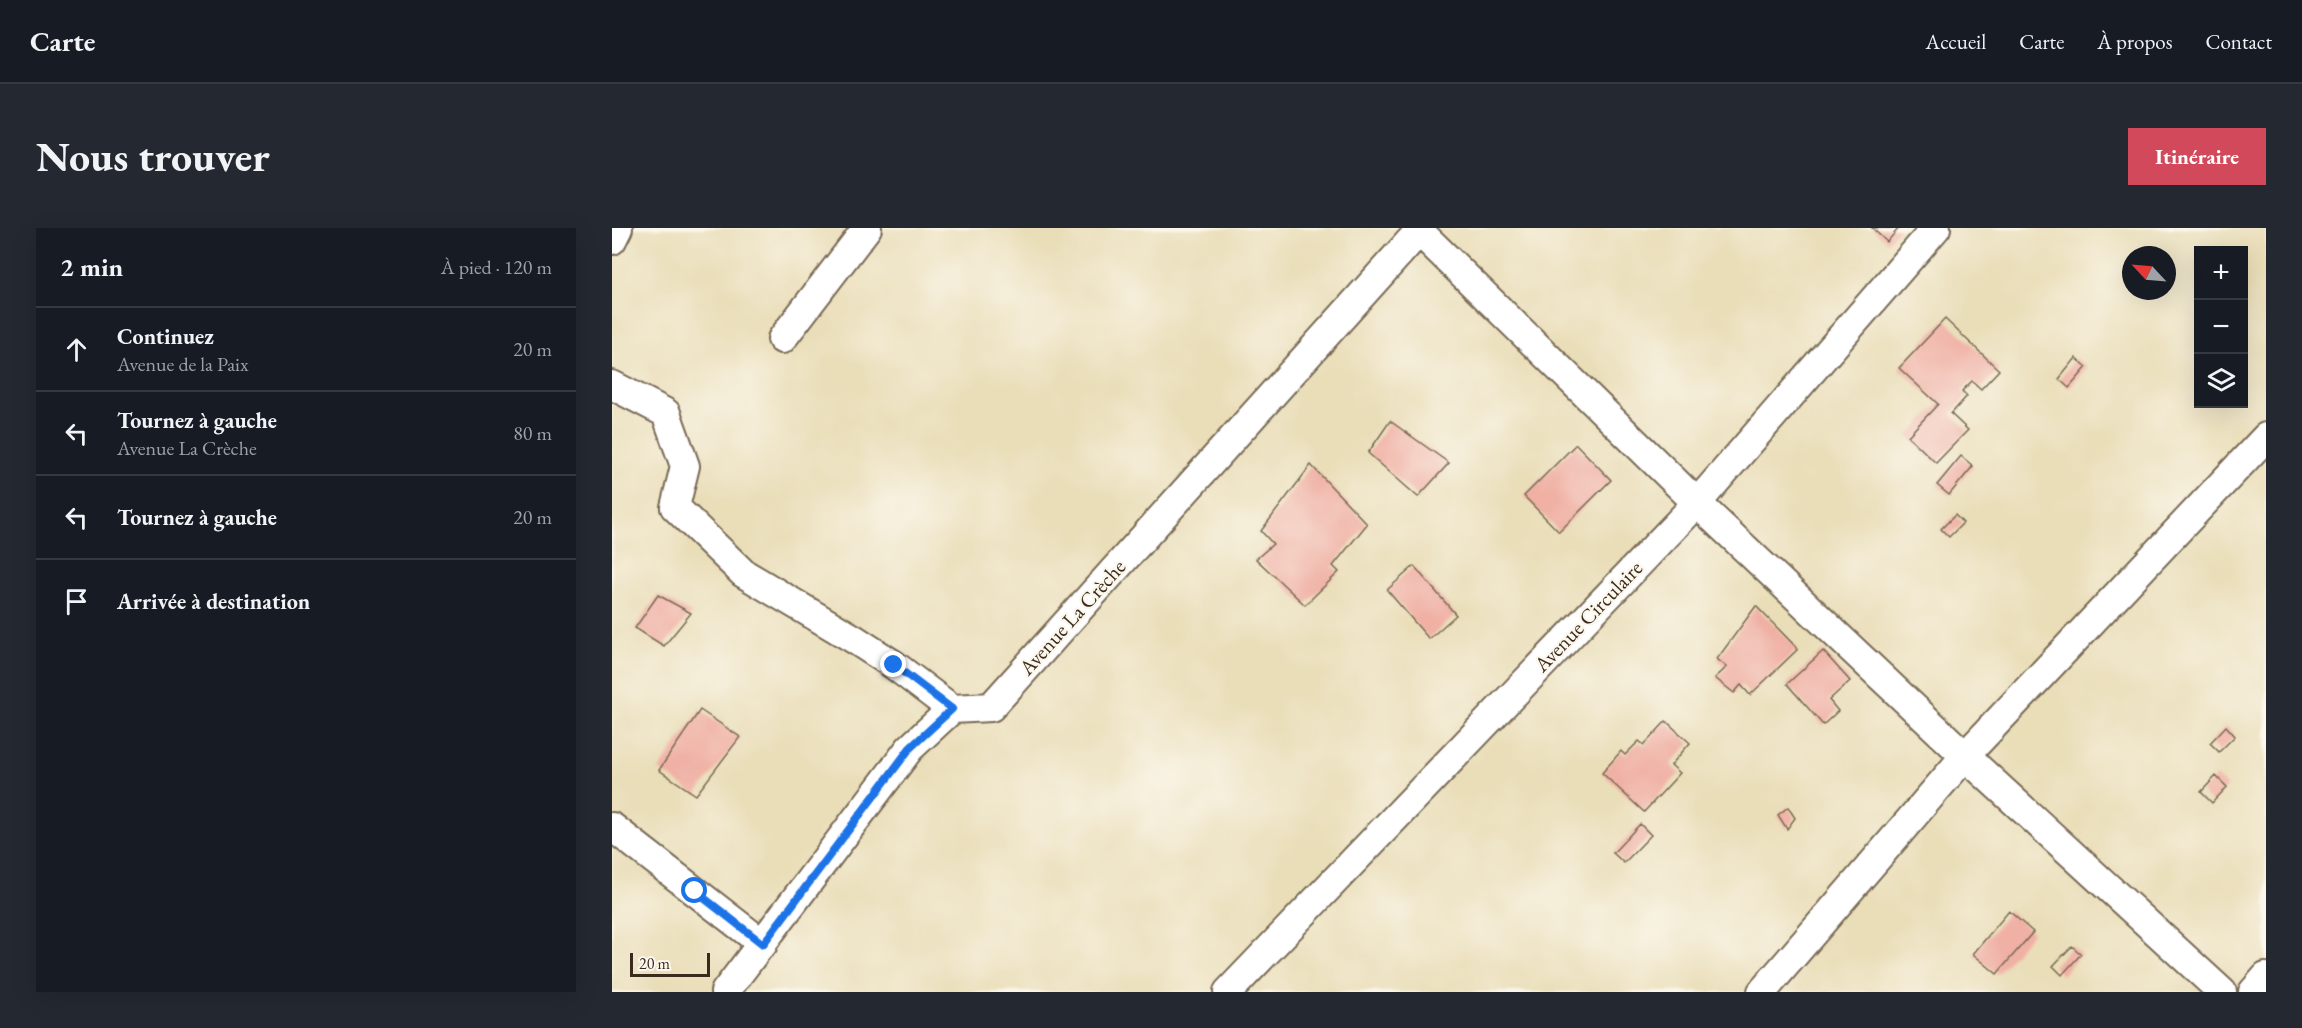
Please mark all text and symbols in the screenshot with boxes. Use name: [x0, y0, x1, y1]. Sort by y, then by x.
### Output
text: Carte: [30, 23, 96, 59]
text: Accueil: [1926, 28, 1986, 55]
text: Carte: [2019, 28, 2064, 55]
text: À propos: [2097, 28, 2172, 55]
text: Contact: [2205, 28, 2272, 55]
button: Itinéraire: [2128, 128, 2266, 185]
text: Nous trouver: [36, 129, 270, 184]
north arrow: [2122, 246, 2176, 300]
map controls: [2194, 246, 2248, 408]
button: +: [2194, 246, 2248, 300]
text: 2 min: [60, 250, 123, 284]
text: À pied · 120 m: [441, 254, 552, 280]
button: −: [2194, 300, 2248, 354]
text: Continuez: [117, 322, 214, 351]
icon: ahead: [60, 333, 93, 366]
text: 20 m: [513, 336, 552, 362]
text: Avenue de la Paix: [117, 351, 249, 377]
button: layers: [2194, 354, 2248, 408]
text: Tournez à gauche: [117, 406, 277, 435]
icon: left: [60, 417, 93, 450]
text: 80 m: [513, 420, 552, 446]
text: Avenue La Crèche: [117, 435, 257, 461]
icon: left: [60, 501, 93, 534]
text: Tournez à gauche: [117, 503, 277, 532]
text: 20 m: [513, 504, 552, 530]
street label: Avenue La Crèche: [1012, 553, 1131, 681]
street label: Avenue Circulaire: [1527, 554, 1648, 678]
icon: arrive: [60, 585, 93, 618]
text: Arrivée à destination: [117, 587, 310, 616]
route end: [880, 651, 906, 677]
route start: [681, 877, 707, 903]
scale bar: [630, 950, 710, 978]
text: 20 m: [639, 953, 670, 974]

